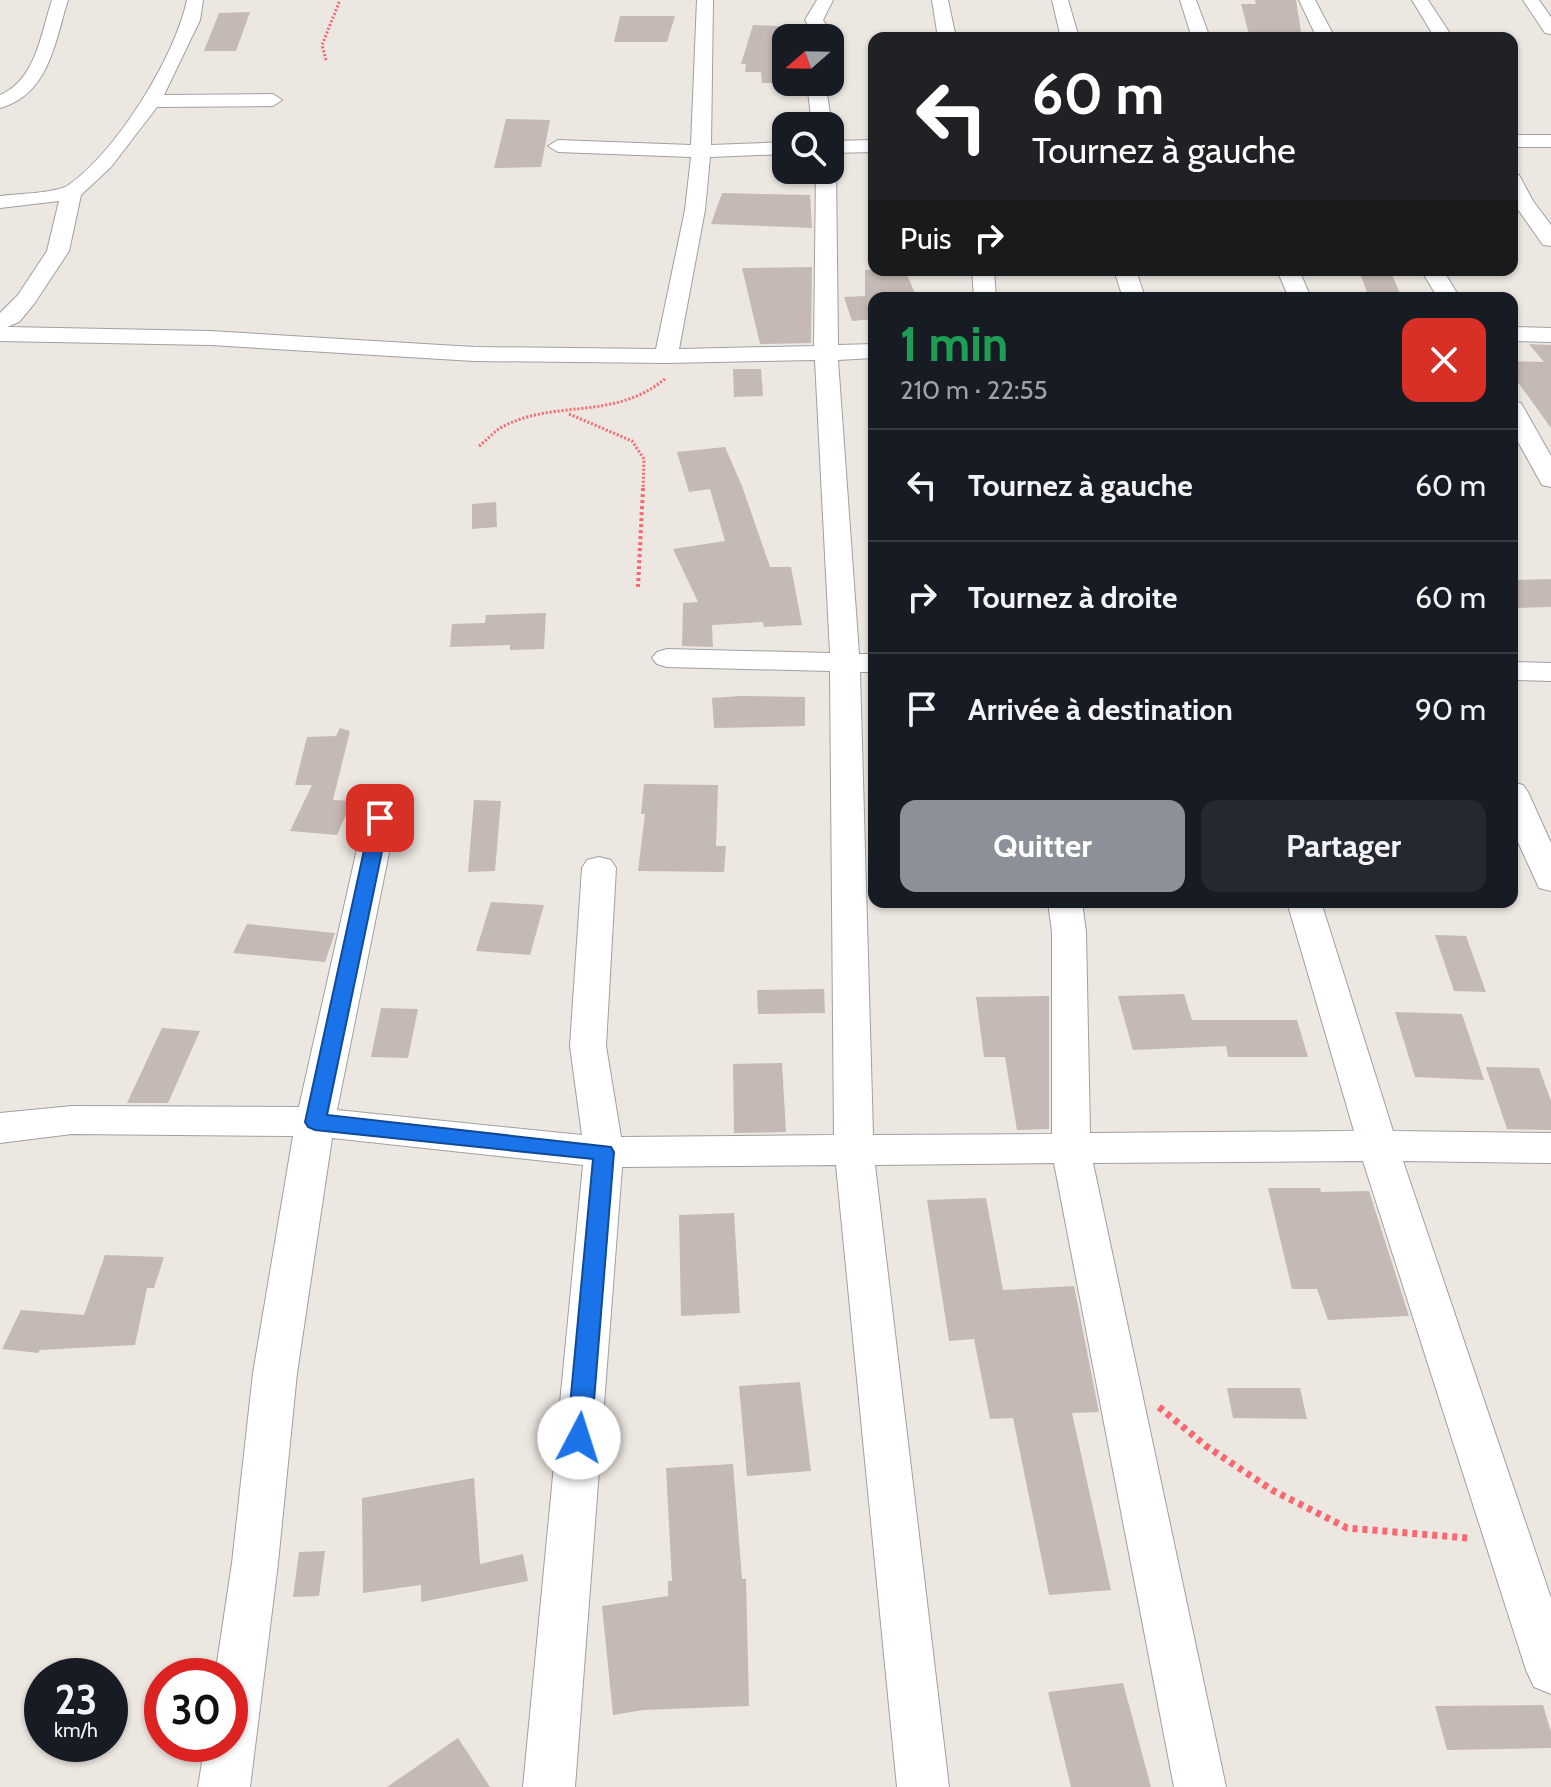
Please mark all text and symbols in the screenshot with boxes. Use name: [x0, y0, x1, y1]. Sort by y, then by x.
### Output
north arrow: [772, 24, 844, 96]
map controls: [772, 24, 844, 184]
text: 60 m: [1032, 60, 1164, 128]
icon: left: [900, 64, 1004, 168]
button: search: [772, 112, 844, 184]
text: Tournez à gauche: [1032, 128, 1296, 172]
icon: right: [967, 216, 1011, 260]
text: Puis: [900, 220, 951, 257]
text: 1 min: [900, 315, 1008, 373]
button: close: [1402, 318, 1486, 402]
text: 210 m · 22:55: [900, 374, 1048, 406]
icon: left: [900, 463, 944, 507]
text: Tournez à gauche: [968, 467, 1193, 504]
text: 60 m: [1415, 467, 1486, 504]
icon: right: [900, 575, 944, 619]
text: Tournez à droite: [968, 579, 1177, 616]
text: 60 m: [1415, 579, 1486, 616]
icon: arrive: [900, 687, 944, 731]
text: Arrivée à destination: [968, 691, 1233, 728]
text: 90 m: [1415, 691, 1486, 728]
pin: [346, 784, 414, 852]
icon: arrive: [358, 796, 402, 840]
button: Quitter: [900, 800, 1185, 892]
button: Partager: [1201, 800, 1486, 892]
position arrow: [537, 1396, 621, 1480]
speed limit sign: 30: [144, 1658, 248, 1762]
text: 23: [55, 1675, 97, 1724]
text: km/h: [54, 1718, 98, 1742]

